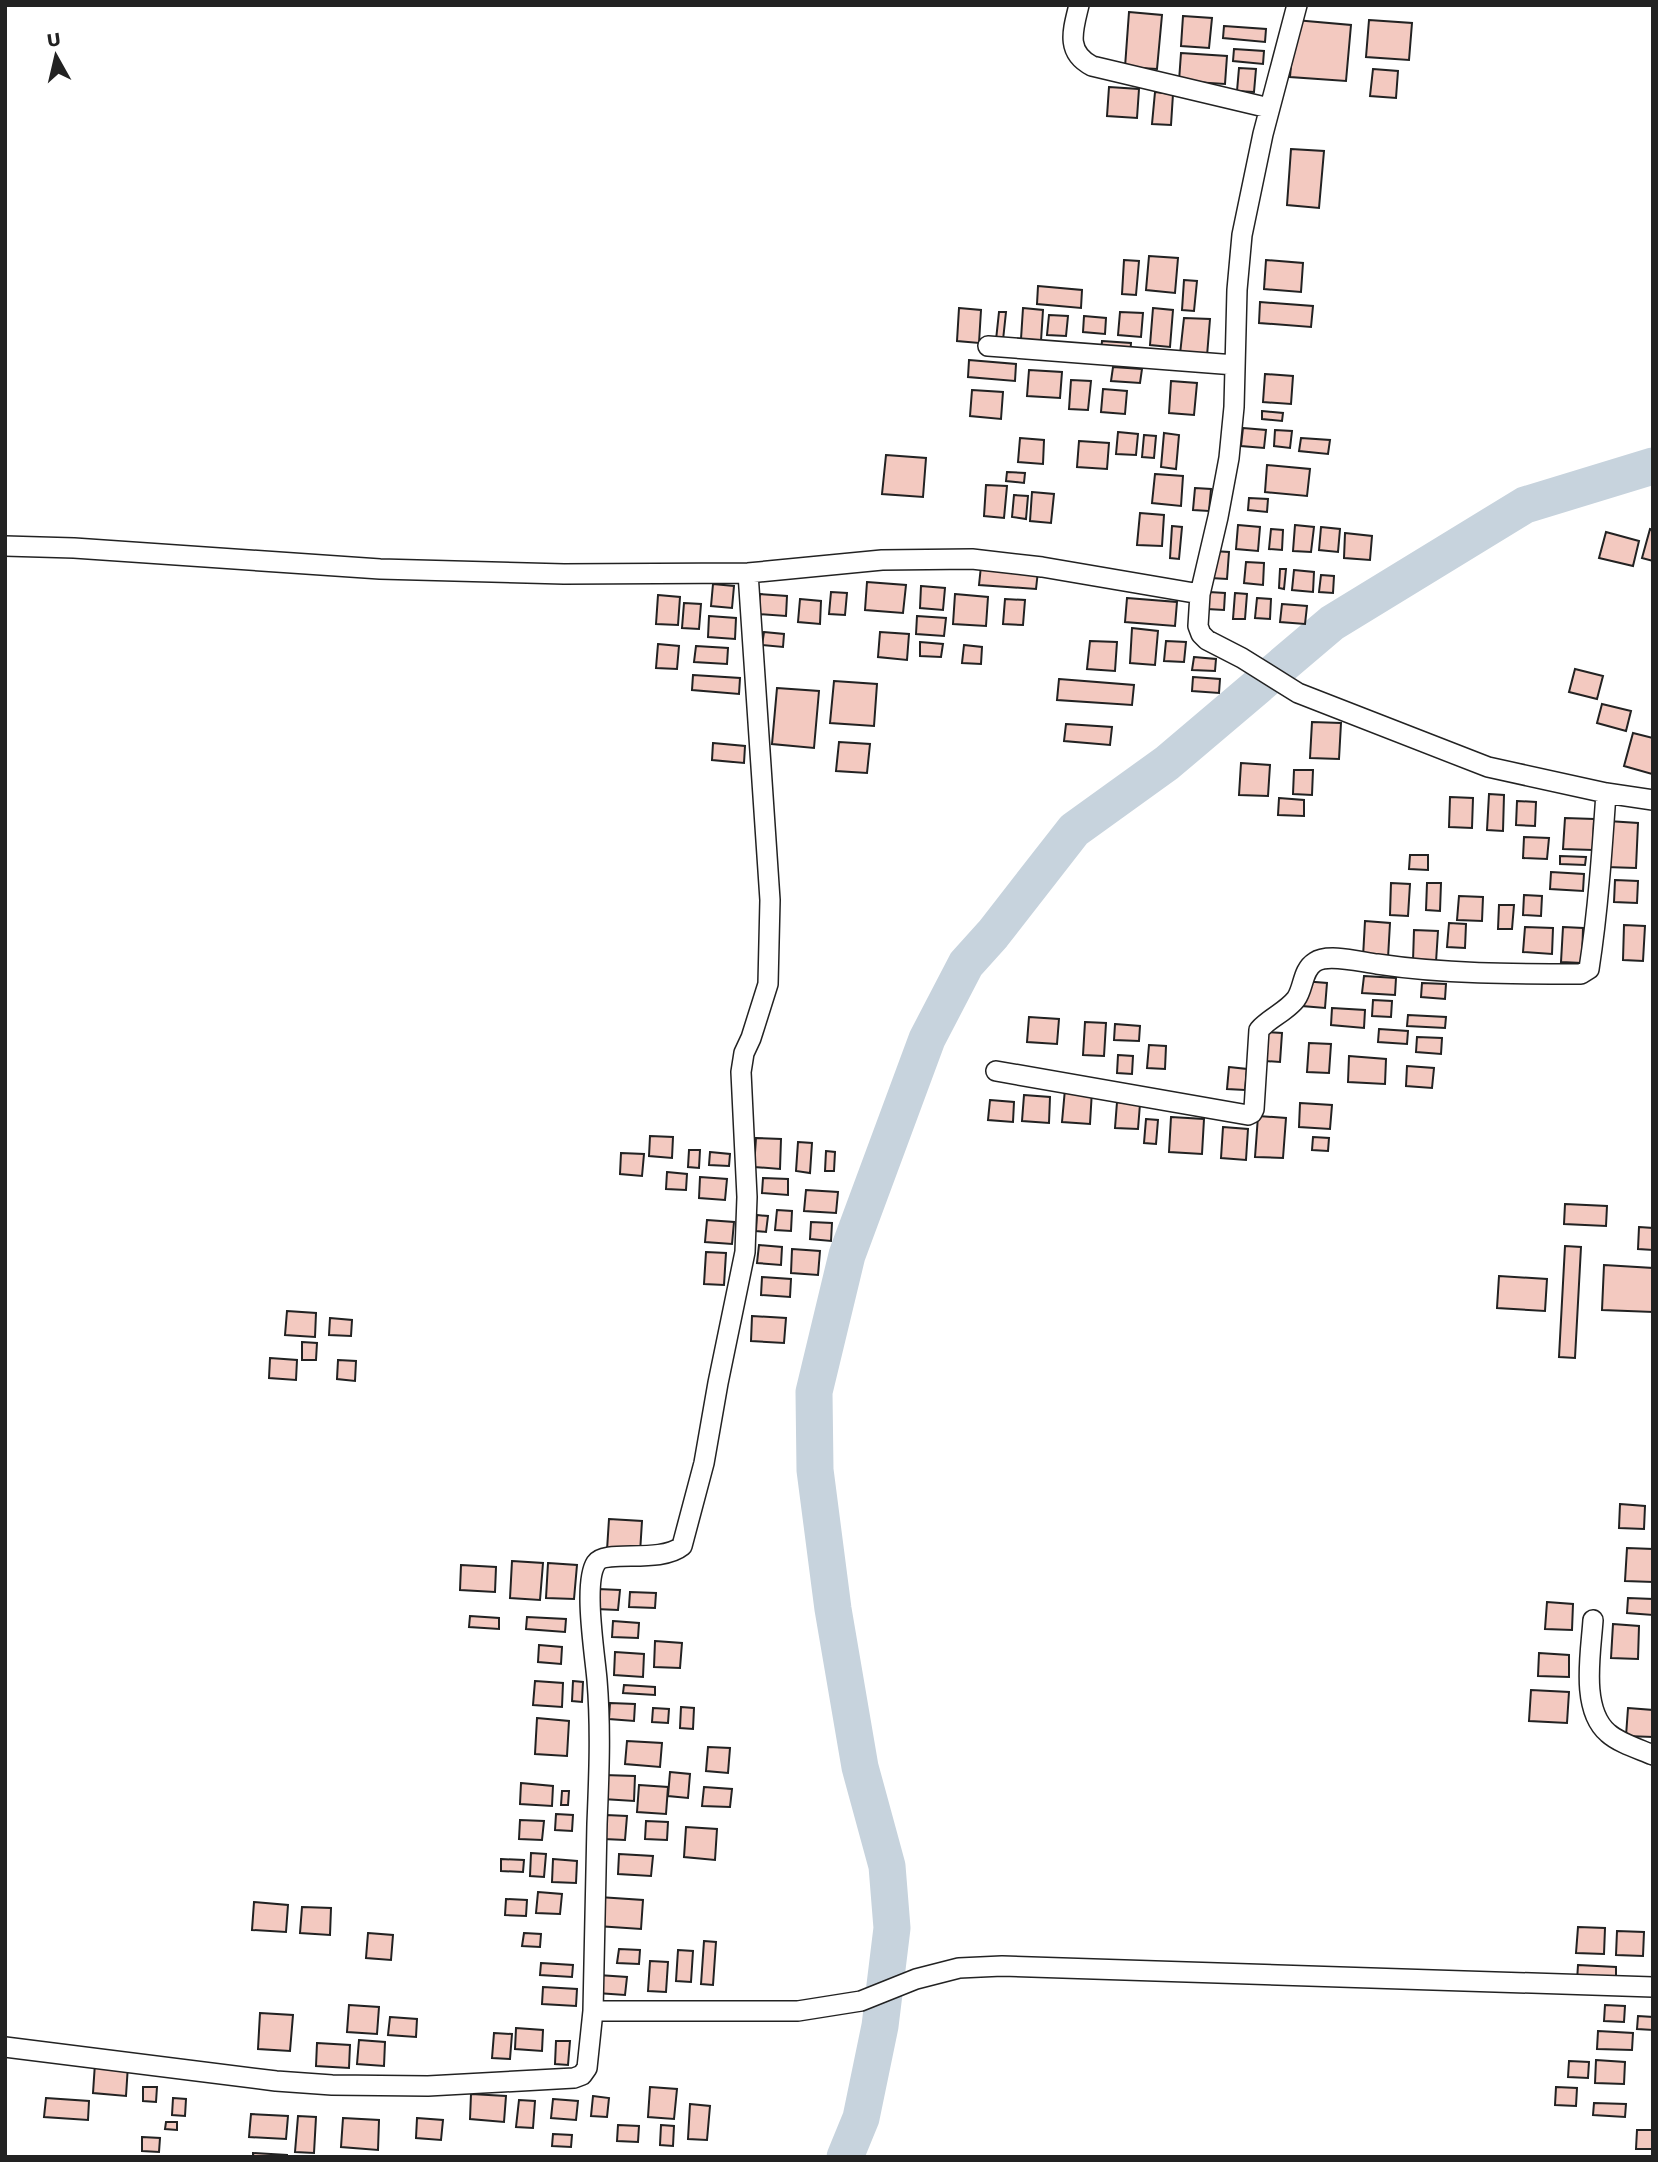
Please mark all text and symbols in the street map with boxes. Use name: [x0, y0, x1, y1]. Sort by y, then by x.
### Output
north arrow: [21, 21, 91, 91]
text: U: [45, 27, 62, 52]

